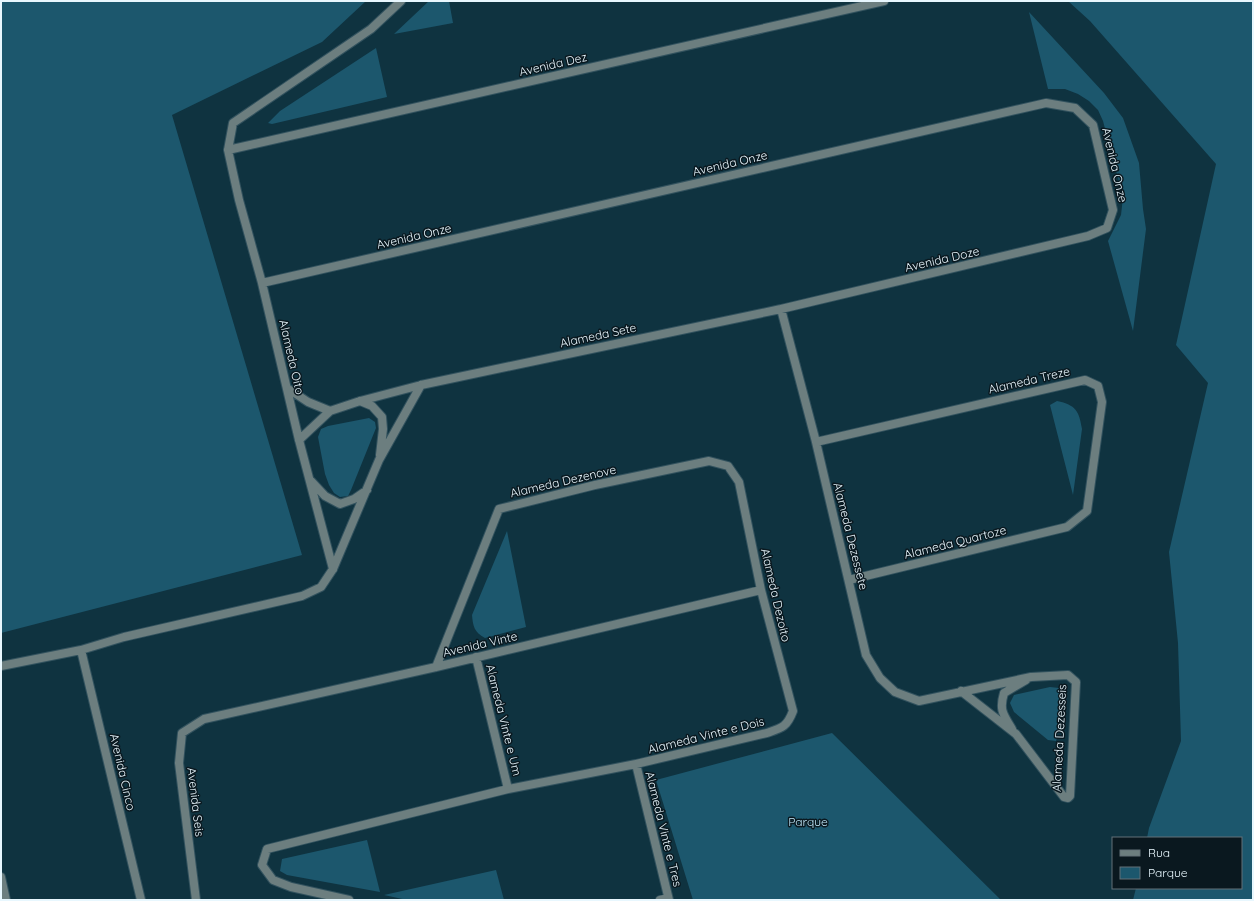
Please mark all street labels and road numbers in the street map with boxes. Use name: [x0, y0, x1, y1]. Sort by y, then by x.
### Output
street label: Avenida Dez: [518, 49, 589, 79]
street label: Avenida Onze: [1099, 126, 1131, 204]
street label: Avenida Onze: [691, 147, 769, 179]
street label: Avenida Onze: [375, 220, 453, 252]
street label: Avenida Doze: [903, 243, 981, 275]
street label: Alameda Oito: [276, 318, 308, 396]
street label: Alameda Sete: [558, 320, 638, 350]
street label: Alameda Treze: [987, 363, 1072, 397]
street label: Alameda Dezenove: [508, 461, 618, 501]
street label: Alameda Dezessete: [830, 481, 872, 591]
street label: Alameda Quartoze: [902, 522, 1008, 562]
street label: Alameda Dezoito: [758, 547, 794, 643]
street label: Avenida Vinte: [441, 628, 519, 660]
street label: Alameda Vinte e Um: [483, 663, 525, 777]
street label: Alameda Dezesseis: [1049, 684, 1069, 792]
street label: Alameda Vinte e Dois: [646, 713, 766, 757]
street label: Avenida Cinco: [107, 732, 139, 812]
street label: Avenida Seis: [184, 767, 208, 838]
street label: Alameda Vinte e Tres: [642, 770, 686, 889]

